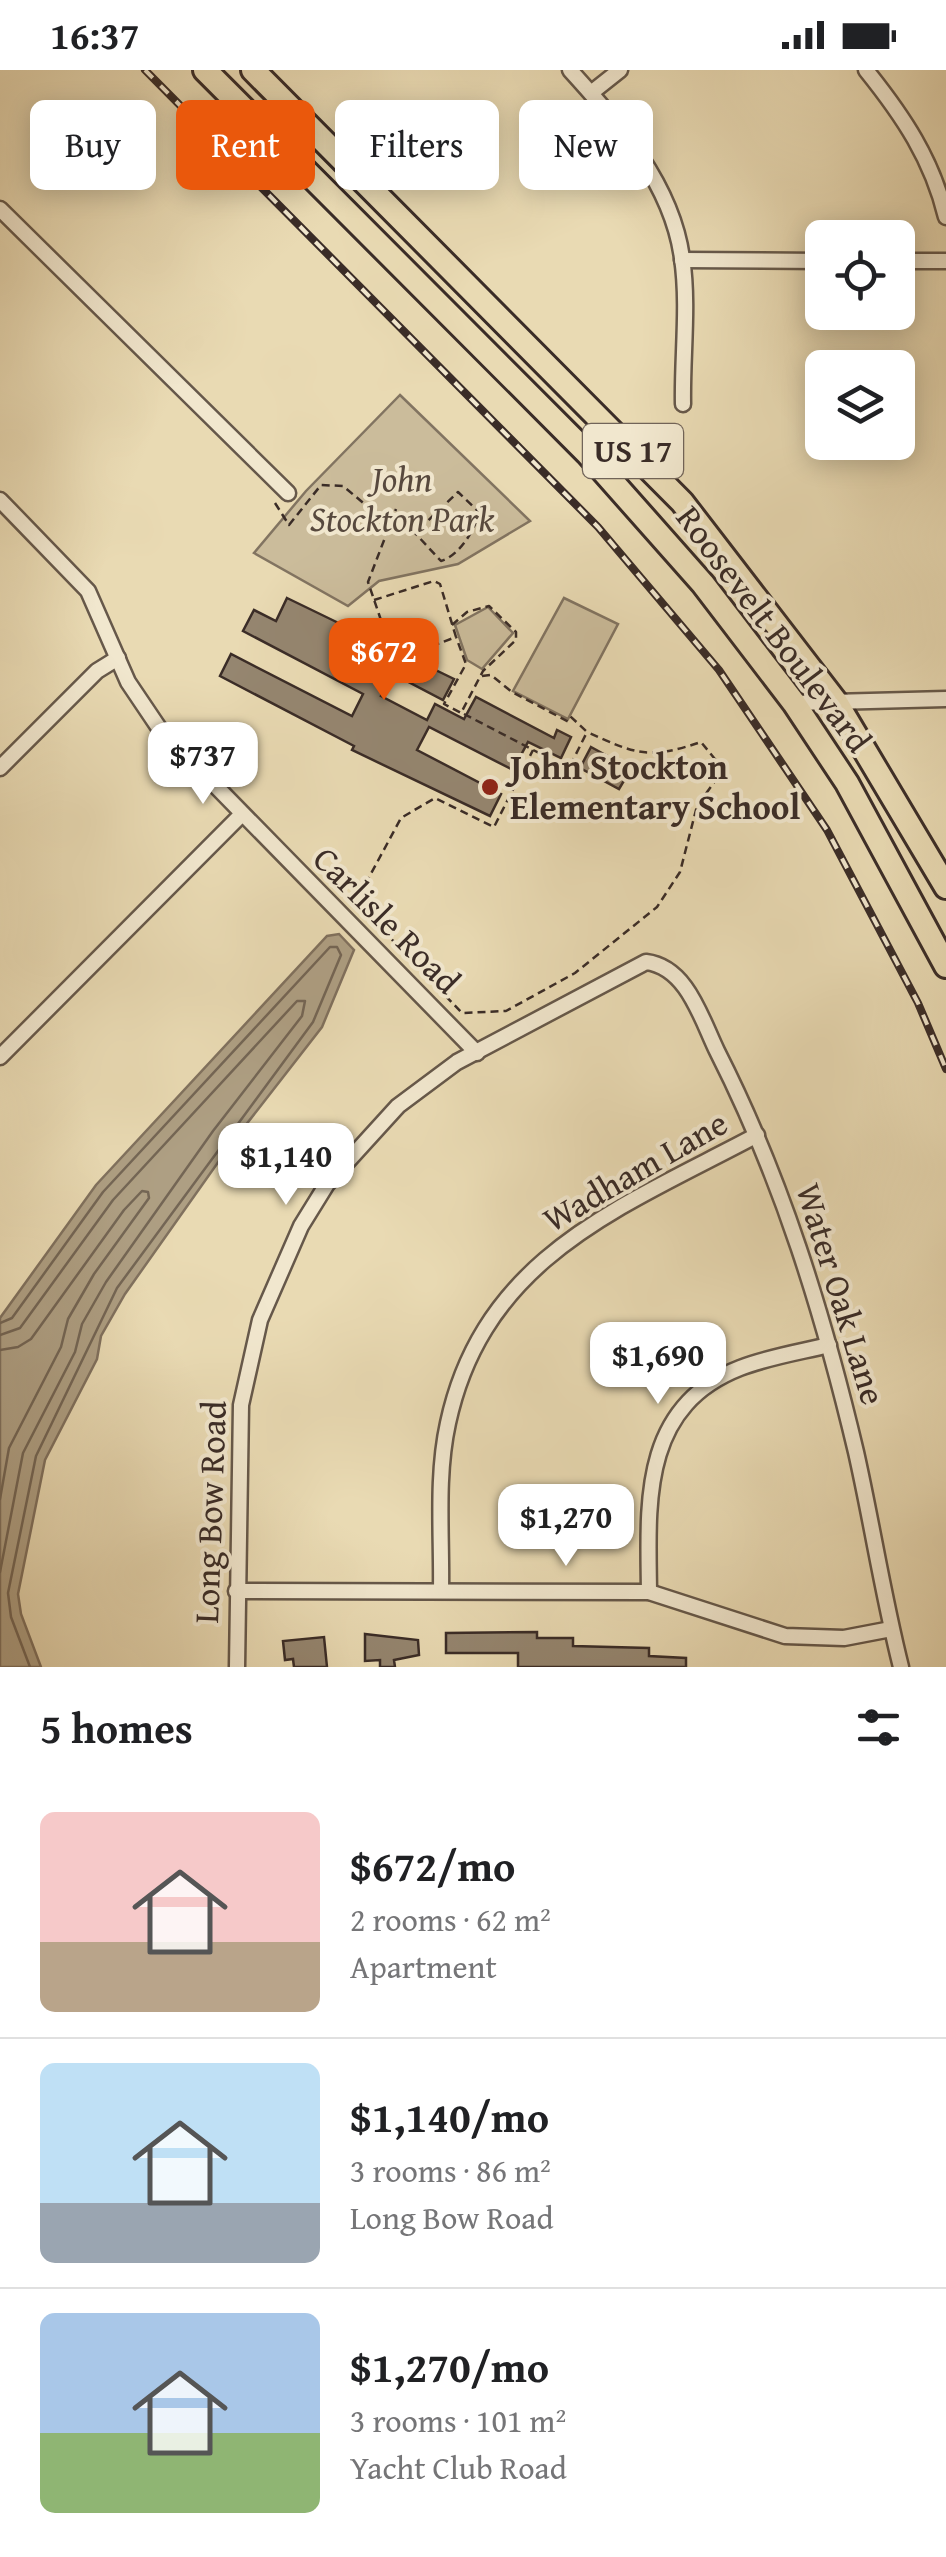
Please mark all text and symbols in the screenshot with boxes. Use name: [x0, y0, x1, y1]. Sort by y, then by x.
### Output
text: 16:37: [50, 7, 140, 63]
chip: Buy: [30, 100, 156, 190]
chip: Rent: [176, 100, 315, 190]
chip: Filters: [335, 100, 499, 190]
chip: New: [519, 100, 653, 190]
map controls: [805, 220, 915, 460]
button: locate: [805, 220, 915, 330]
button: layers: [805, 350, 915, 460]
road number: US 17: [583, 424, 683, 478]
park label: John Stockton Park: [310, 453, 495, 544]
street label: Roosevelt Boulevard: [664, 494, 885, 763]
pin: $672: [325, 618, 443, 703]
text: $672: [351, 627, 417, 674]
pin: $737: [144, 722, 262, 807]
text: $737: [170, 731, 236, 778]
place label: John Stockton Elementary School: [505, 741, 800, 832]
marker: John Stockton Elementary School: [479, 776, 501, 798]
street label: Carlisle Road: [302, 834, 473, 1005]
street label: Wadham Lane: [533, 1097, 737, 1244]
pin: $1,140: [205, 1123, 367, 1208]
text: $1,140: [240, 1132, 332, 1179]
street label: Water Oak Lane: [784, 1177, 899, 1411]
pin: $1,690: [577, 1322, 739, 1407]
text: $1,690: [612, 1331, 704, 1378]
street label: Long Bow Road: [180, 1400, 239, 1624]
pin: $1,270: [485, 1484, 647, 1569]
text: $1,270: [520, 1493, 612, 1540]
text: 5 homes: [40, 1697, 193, 1758]
icon: filters: [851, 1700, 906, 1755]
text: $672/mo: [350, 1835, 515, 1896]
icon: home: [120, 1852, 240, 1972]
text: 2 rooms · 62 m²: [350, 1896, 551, 1943]
text: Apartment: [350, 1943, 497, 1990]
text: $1,140/mo: [350, 2086, 549, 2147]
icon: home: [120, 2103, 240, 2223]
text: 3 rooms · 86 m²: [350, 2147, 551, 2194]
text: Long Bow Road: [350, 2194, 554, 2241]
text: $1,270/mo: [350, 2336, 549, 2397]
icon: home: [120, 2353, 240, 2473]
text: 3 rooms · 101 m²: [350, 2397, 566, 2444]
text: Yacht Club Road: [350, 2444, 567, 2491]

